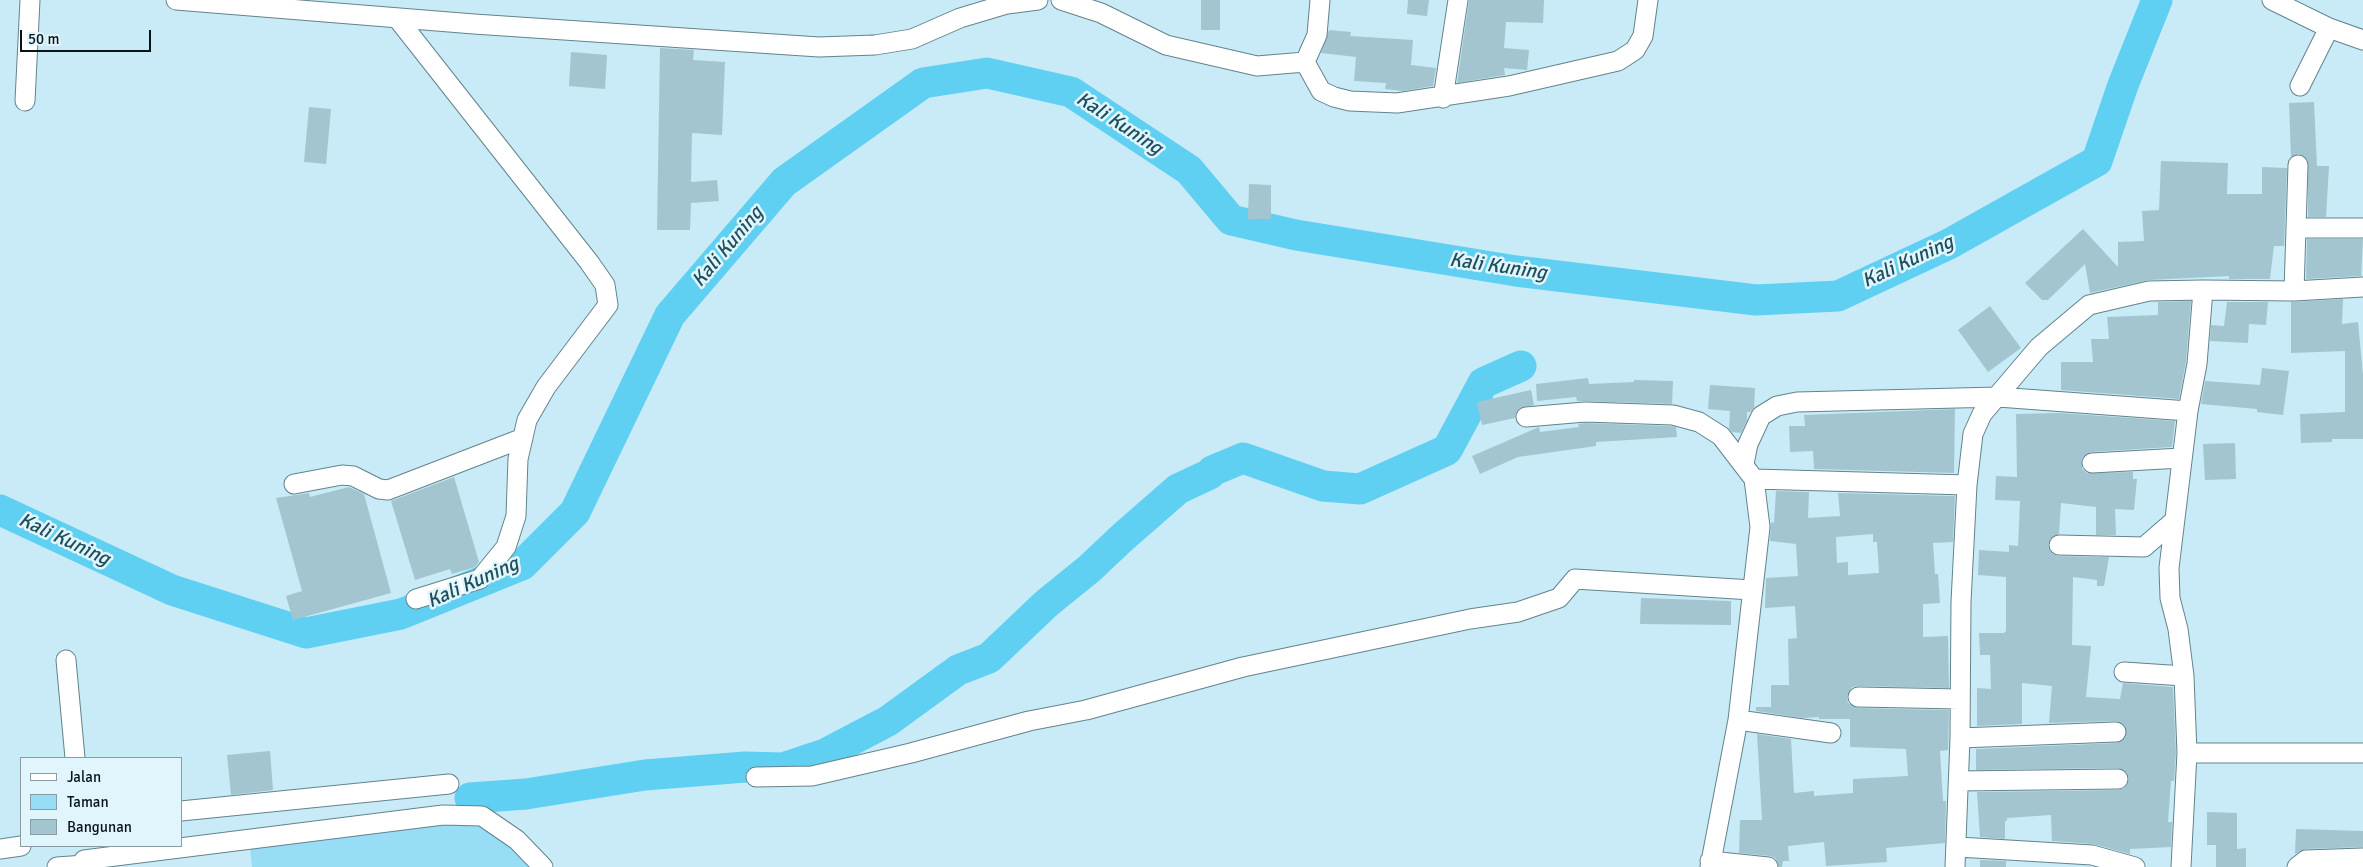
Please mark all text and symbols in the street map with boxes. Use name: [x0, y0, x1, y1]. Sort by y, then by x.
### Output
scale bar: [22, 20, 154, 52]
text: 50 m: [28, 30, 59, 48]
water label: Kali Kuning: [1071, 87, 1167, 161]
water label: Kali Kuning: [687, 202, 769, 292]
water label: Kali Kuning: [1859, 230, 1957, 294]
water label: Kali Kuning: [1448, 248, 1548, 286]
water label: Kali Kuning: [15, 508, 113, 572]
water label: Kali Kuning: [423, 552, 523, 614]
legend: [20, 757, 182, 847]
text: Jalan: [67, 768, 101, 786]
text: Taman: [67, 793, 109, 811]
text: Bangunan: [67, 818, 132, 836]

